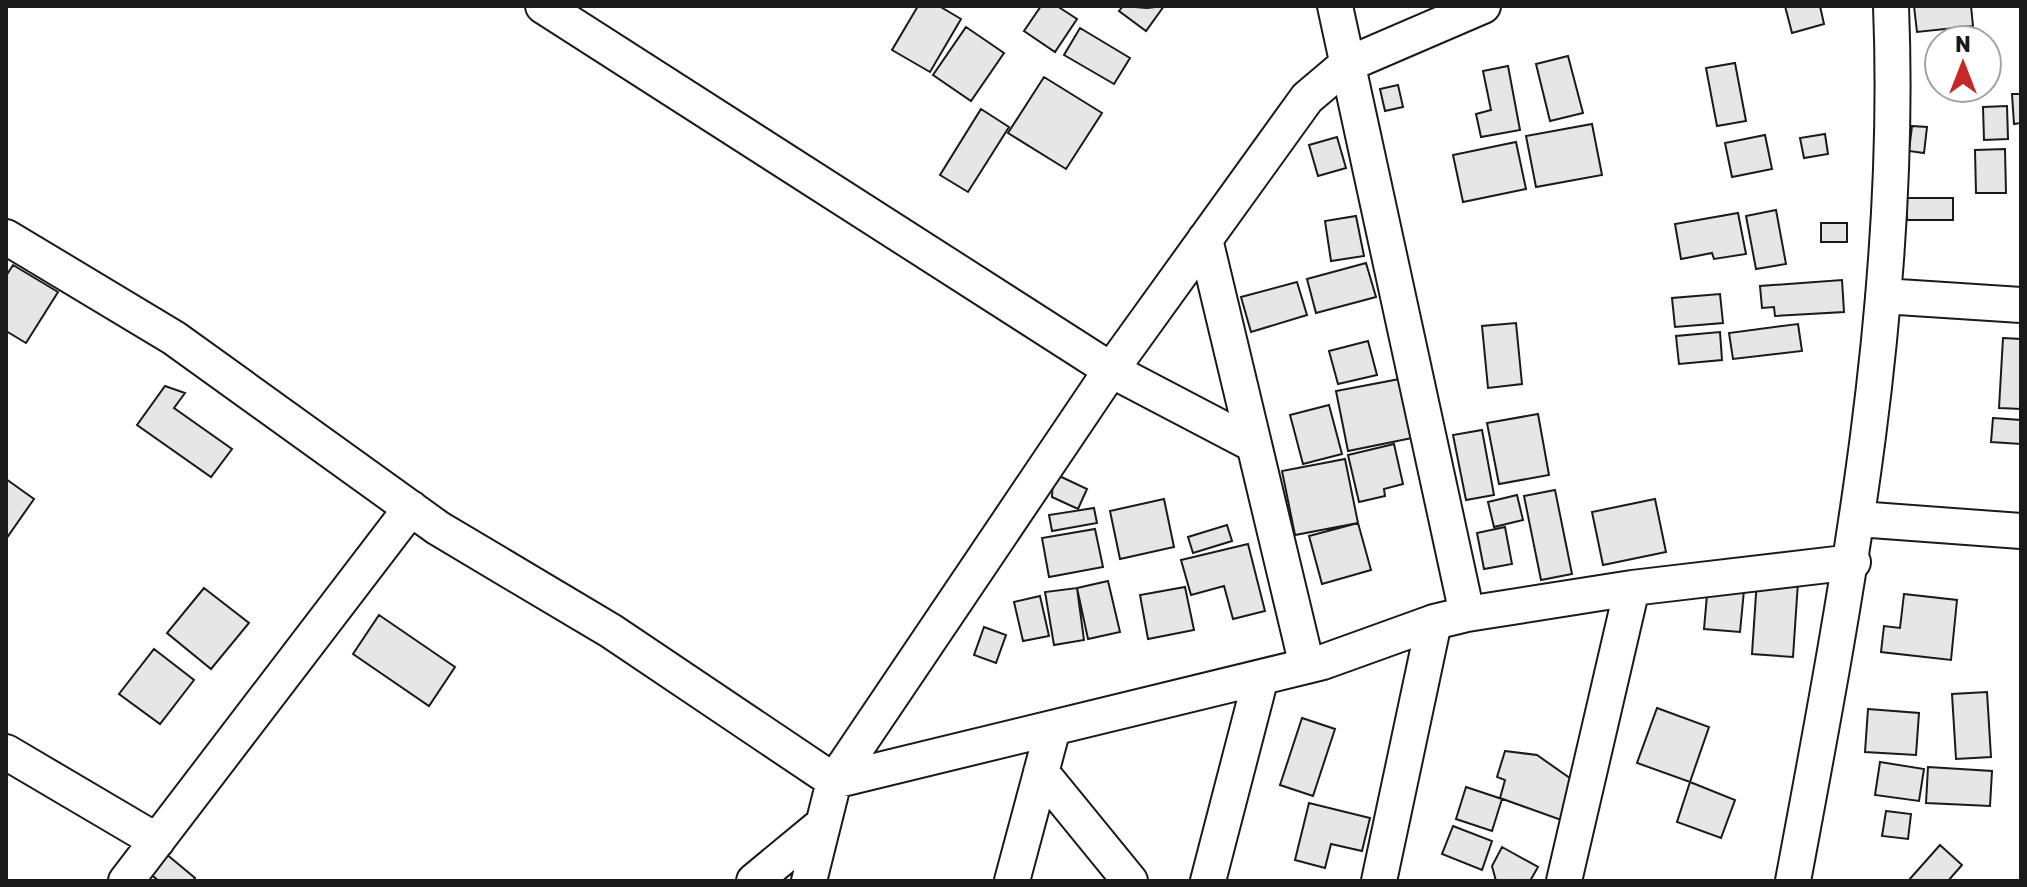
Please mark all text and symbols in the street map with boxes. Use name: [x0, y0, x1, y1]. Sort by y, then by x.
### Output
north arrow: [1923, 24, 2003, 104]
text: N: [1955, 31, 1971, 58]

